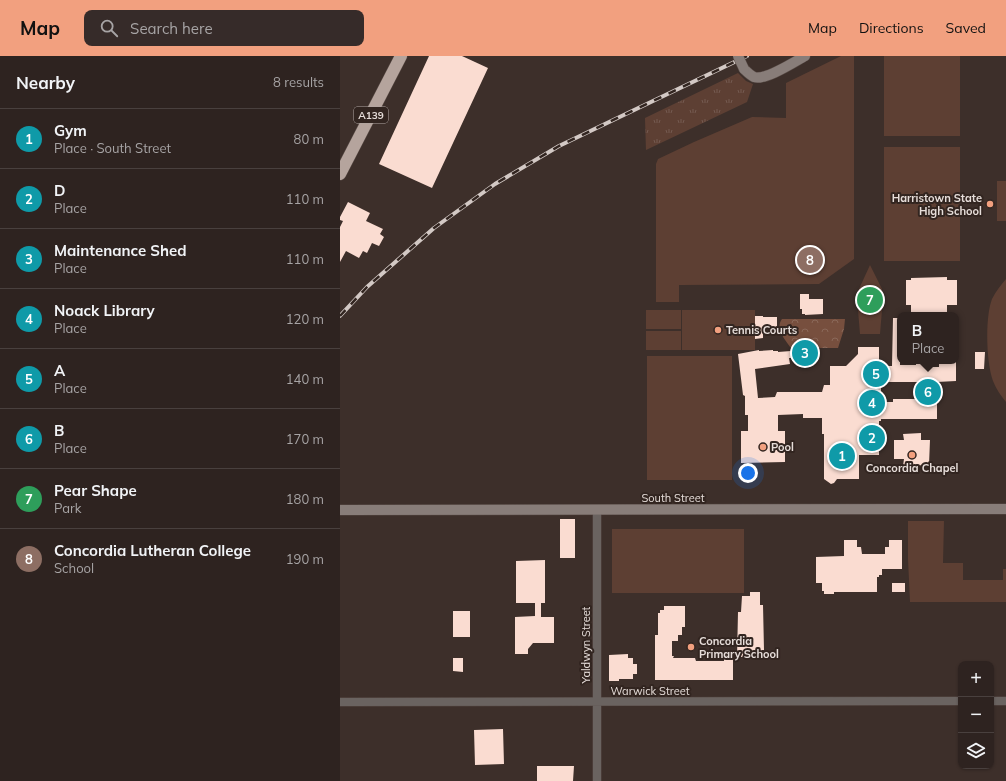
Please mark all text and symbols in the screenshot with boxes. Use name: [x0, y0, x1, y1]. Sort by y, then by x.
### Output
search box: [84, 10, 364, 46]
text: Map: [20, 16, 60, 40]
icon: search: [98, 17, 120, 39]
text: Search here: [130, 19, 213, 38]
text: Map: [808, 19, 837, 37]
text: Directions: [859, 19, 924, 37]
text: Saved: [946, 19, 986, 37]
text: Nearby: [16, 72, 75, 93]
text: 8 results: [273, 74, 324, 90]
road number: A139: [354, 107, 388, 123]
text: Gym: [54, 121, 87, 140]
text: 1: [25, 131, 33, 147]
text: 80 m: [294, 131, 324, 147]
text: Place · South Street: [54, 140, 171, 156]
text: D: [54, 181, 65, 200]
text: 2: [25, 191, 33, 207]
text: 110 m: [286, 191, 324, 207]
place label: Harristown State High School: [892, 191, 982, 218]
marker: Harristown State High School: [985, 199, 995, 209]
text: Place: [54, 200, 87, 216]
text: Maintenance Shed: [54, 241, 187, 260]
pin: 8: [797, 245, 823, 275]
text: 3: [25, 251, 33, 267]
text: 110 m: [286, 251, 324, 267]
text: Place: [54, 260, 87, 276]
pin: 7: [857, 285, 883, 315]
text: Noack Library: [54, 301, 155, 320]
text: 4: [25, 311, 33, 327]
text: 120 m: [286, 311, 324, 327]
popup: [897, 312, 959, 364]
text: Place: [54, 320, 87, 336]
text: B: [912, 321, 922, 340]
place label: Tennis Courts: [726, 323, 798, 337]
marker: Tennis Courts: [713, 325, 723, 335]
pin: 3: [792, 338, 818, 368]
text: Place: [912, 340, 944, 356]
pin: 5: [863, 359, 889, 389]
text: A: [54, 361, 65, 380]
text: 5: [25, 371, 33, 387]
text: 140 m: [286, 371, 324, 387]
pin: 6: [915, 377, 941, 407]
text: Place: [54, 380, 87, 396]
pin: 4: [859, 388, 885, 418]
text: B: [54, 421, 64, 440]
pin: 2: [859, 423, 885, 453]
text: 6: [25, 431, 33, 447]
text: 170 m: [286, 431, 324, 447]
text: Place: [54, 440, 87, 456]
place label: Pool: [771, 440, 794, 454]
pin: 1: [829, 441, 855, 471]
marker: Pool: [758, 442, 768, 452]
marker: Concordia Chapel: [907, 450, 917, 460]
place label: Concordia Chapel: [866, 461, 958, 475]
your location: [738, 463, 758, 483]
text: Pear Shape: [54, 481, 137, 500]
text: 7: [25, 491, 33, 507]
text: 180 m: [286, 491, 324, 507]
street label: South Street: [641, 491, 705, 505]
text: Park: [54, 500, 81, 516]
text: Concordia Lutheran College: [54, 541, 251, 560]
text: 8: [25, 551, 33, 567]
text: 190 m: [286, 551, 324, 567]
text: School: [54, 560, 94, 576]
street label: Yaldwyn Street: [579, 606, 593, 684]
place label: Concordia Primary School: [699, 634, 779, 661]
marker: Concordia Primary School: [686, 642, 696, 652]
map controls: [958, 661, 994, 769]
button: +: [958, 661, 994, 697]
street label: Warwick Street: [610, 684, 690, 698]
button: −: [958, 697, 994, 733]
button: layers: [958, 733, 994, 769]

